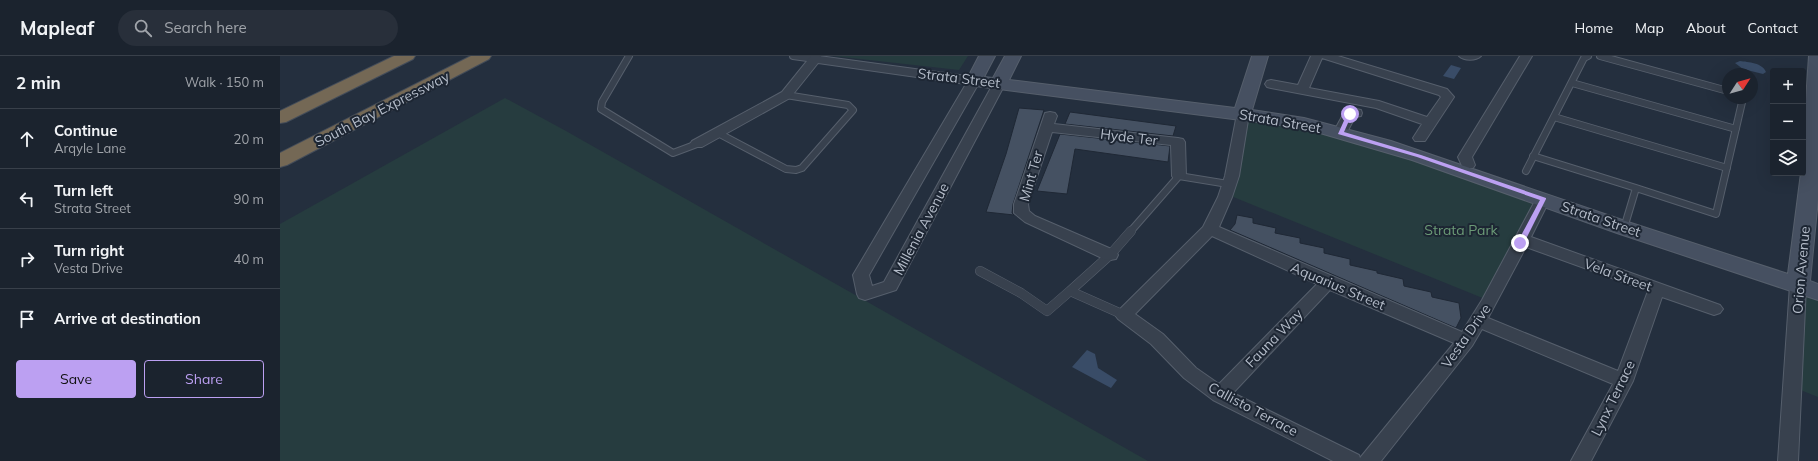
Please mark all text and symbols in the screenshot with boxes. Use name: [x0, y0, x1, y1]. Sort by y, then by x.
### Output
search box: [118, 10, 398, 46]
text: Mapleaf: [20, 16, 94, 40]
icon: search: [132, 17, 154, 39]
text: Search here: [164, 18, 247, 37]
text: Home: [1574, 19, 1613, 37]
text: Map: [1635, 19, 1664, 37]
text: About: [1686, 19, 1726, 37]
text: Contact: [1748, 19, 1798, 37]
street label: Strata Street: [917, 64, 1001, 92]
street label: South Bay Expressway: [312, 67, 453, 151]
north arrow: [1722, 68, 1758, 104]
map controls: [1770, 68, 1806, 176]
button: +: [1770, 68, 1806, 104]
text: 2 min: [16, 72, 61, 93]
text: Walk · 150 m: [185, 74, 264, 90]
button: −: [1770, 104, 1806, 140]
street label: Strata Street: [1238, 105, 1322, 137]
route start: [1341, 105, 1359, 123]
text: Continue: [54, 121, 117, 140]
street label: Hyde Ter: [1099, 125, 1160, 150]
icon: ahead: [16, 128, 38, 150]
text: 20 m: [234, 131, 264, 147]
text: Arqyle Lane: [54, 140, 126, 156]
button: layers: [1770, 140, 1806, 176]
street label: Mint Ter: [1015, 148, 1047, 204]
street label: Millenia Avenue: [889, 180, 953, 278]
text: Turn left: [54, 181, 113, 200]
icon: left: [16, 188, 38, 210]
text: 90 m: [234, 191, 264, 207]
street label: Strata Street: [1559, 197, 1643, 241]
text: Strata Street: [54, 200, 131, 216]
park label: Strata Park: [1424, 221, 1499, 239]
street label: Orion Avenue: [1788, 225, 1814, 315]
route end: [1511, 234, 1529, 252]
text: Turn right: [54, 241, 124, 260]
icon: right: [16, 248, 38, 270]
text: 40 m: [234, 251, 264, 267]
street label: Vela Street: [1582, 254, 1654, 296]
street label: Aquarius Street: [1288, 258, 1388, 314]
text: Vesta Drive: [54, 260, 123, 276]
street label: Vesta Drive: [1437, 300, 1495, 372]
street label: Fauna Way: [1242, 304, 1307, 371]
icon: arrive: [16, 308, 38, 330]
text: Arrive at destination: [54, 309, 201, 328]
street label: Lynx Terrace: [1587, 357, 1639, 439]
button: Save: [16, 360, 136, 398]
button: Share: [144, 360, 264, 398]
street label: Callisto Terrace: [1205, 378, 1301, 440]

